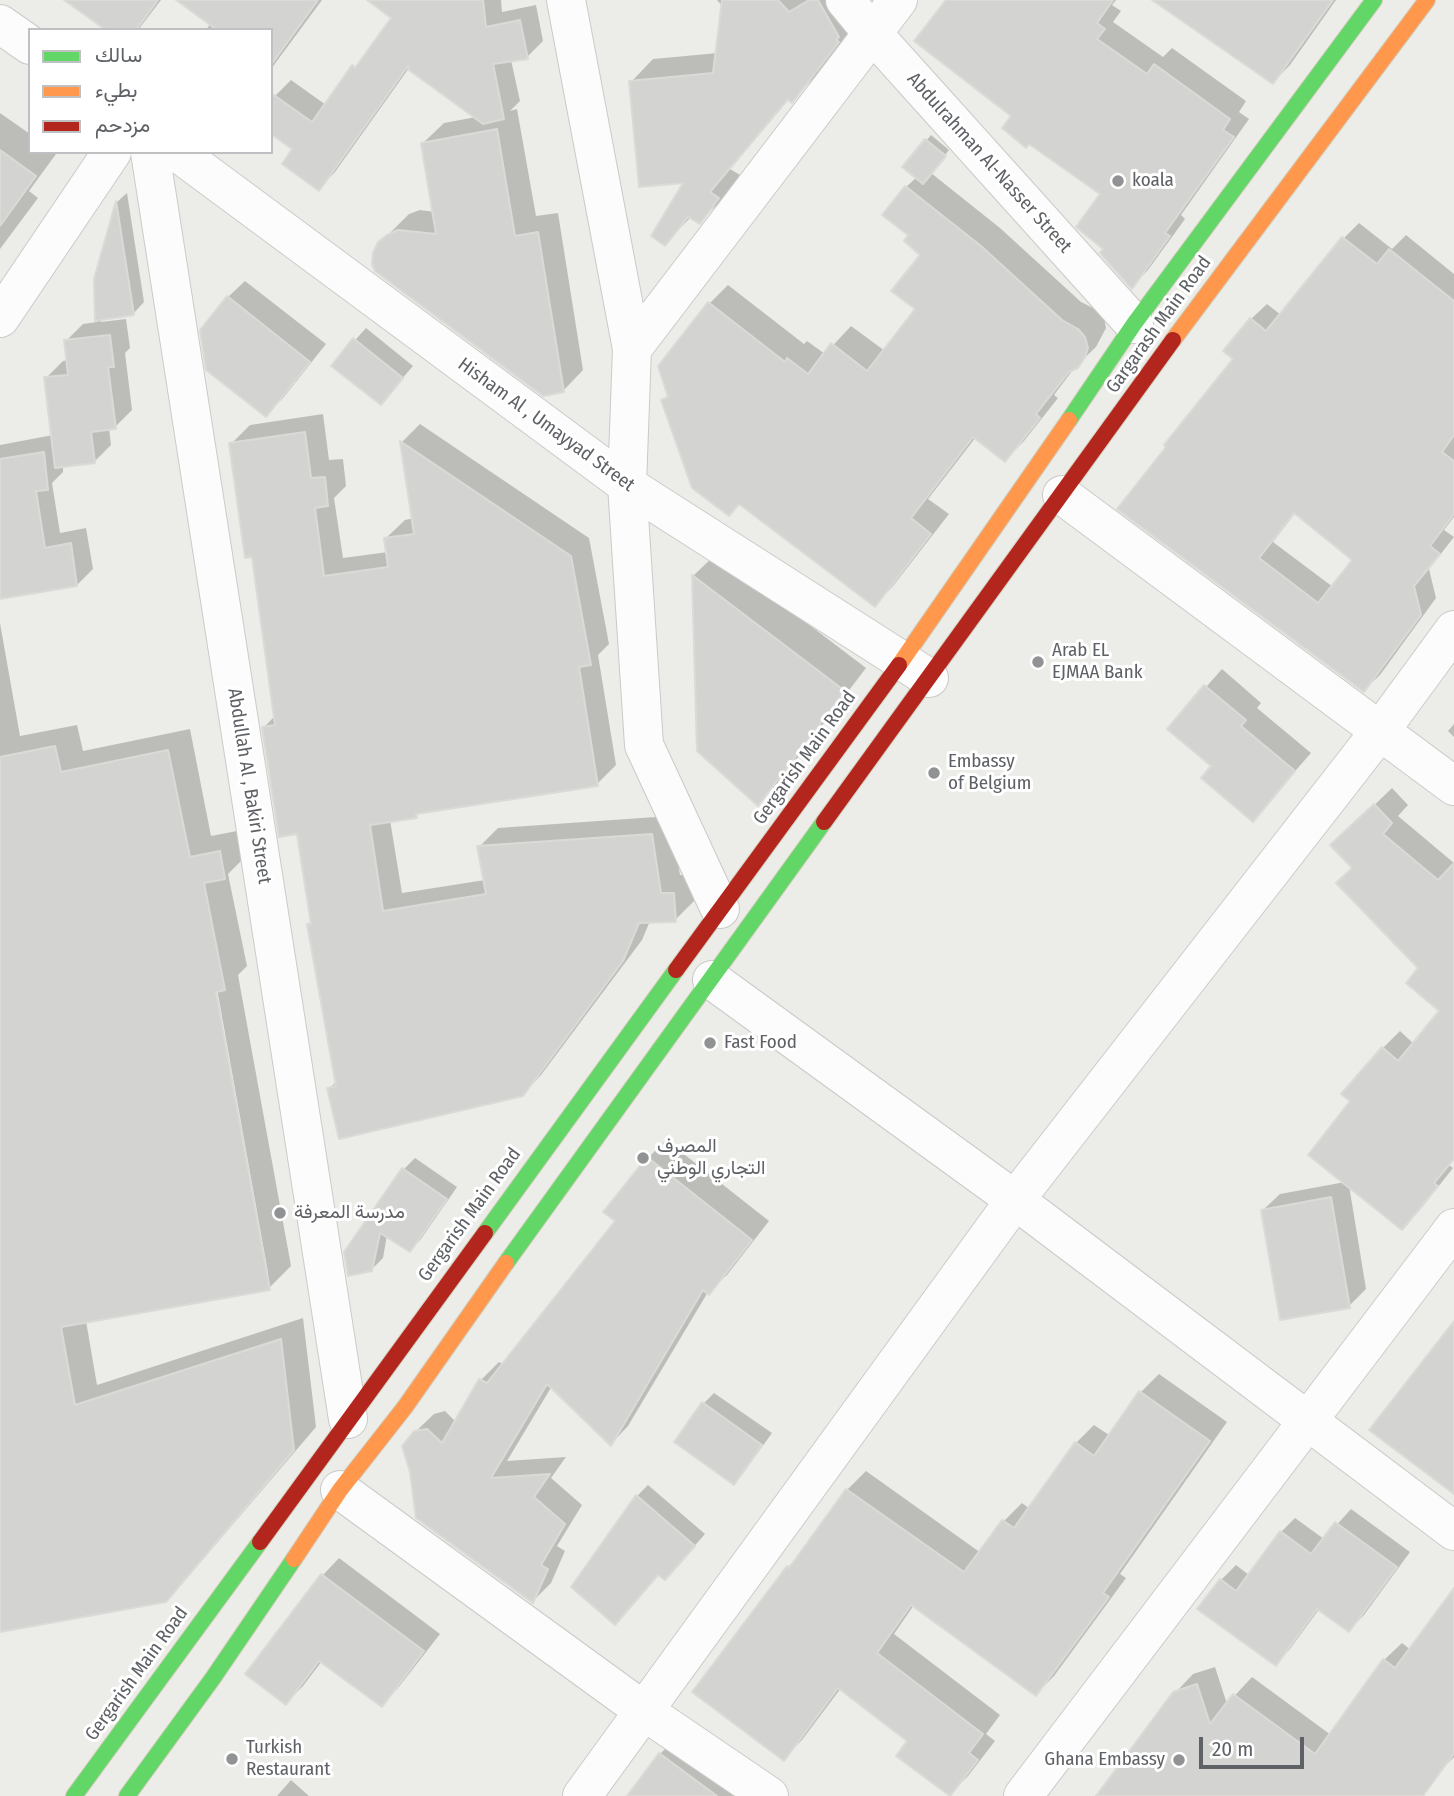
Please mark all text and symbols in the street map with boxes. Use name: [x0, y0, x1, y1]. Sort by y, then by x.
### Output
legend: [28, 28, 273, 154]
text: سالك: [95, 42, 142, 68]
street label: Abdulrahman Al-Nasser Street: [902, 68, 1076, 258]
text: بطيء: [95, 77, 138, 103]
text: مزدحم: [95, 112, 150, 138]
place label: koala: [1132, 170, 1174, 192]
marker: koala: [1110, 173, 1126, 189]
street label: Gargarash Main Road: [1102, 252, 1216, 398]
street label: Hisham Al , Umayyad Street: [453, 353, 639, 497]
place label: Arab EL EJMAA Bank: [1052, 640, 1143, 684]
marker: Arab EL EJMAA Bank: [1030, 654, 1046, 670]
street label: Abdullah Al , Bakiri Street: [222, 687, 276, 885]
street label: Gergarish Main Road: [749, 687, 861, 829]
place label: Embassy of Belgium: [948, 751, 1031, 795]
marker: Embassy of Belgium: [926, 765, 942, 781]
place label: Fast Food: [724, 1032, 797, 1054]
marker: Fast Food: [702, 1035, 718, 1051]
place label: المصرف التجاري الوطني: [657, 1136, 765, 1180]
street label: Gergarish Main Road: [414, 1144, 526, 1286]
marker: المصرف التجاري الوطني: [635, 1150, 651, 1166]
place label: مدرسة المعرفة: [294, 1202, 405, 1224]
marker: مدرسة المعرفة: [272, 1205, 288, 1221]
street label: Gergarish Main Road: [81, 1603, 193, 1745]
scale bar: [1202, 1722, 1307, 1766]
text: 20 m: [1212, 1736, 1253, 1762]
place label: Turkish Restaurant: [246, 1737, 330, 1781]
place label: Ghana Embassy: [1044, 1749, 1165, 1771]
marker: Turkish Restaurant: [224, 1751, 240, 1767]
marker: Ghana Embassy: [1171, 1752, 1187, 1768]

